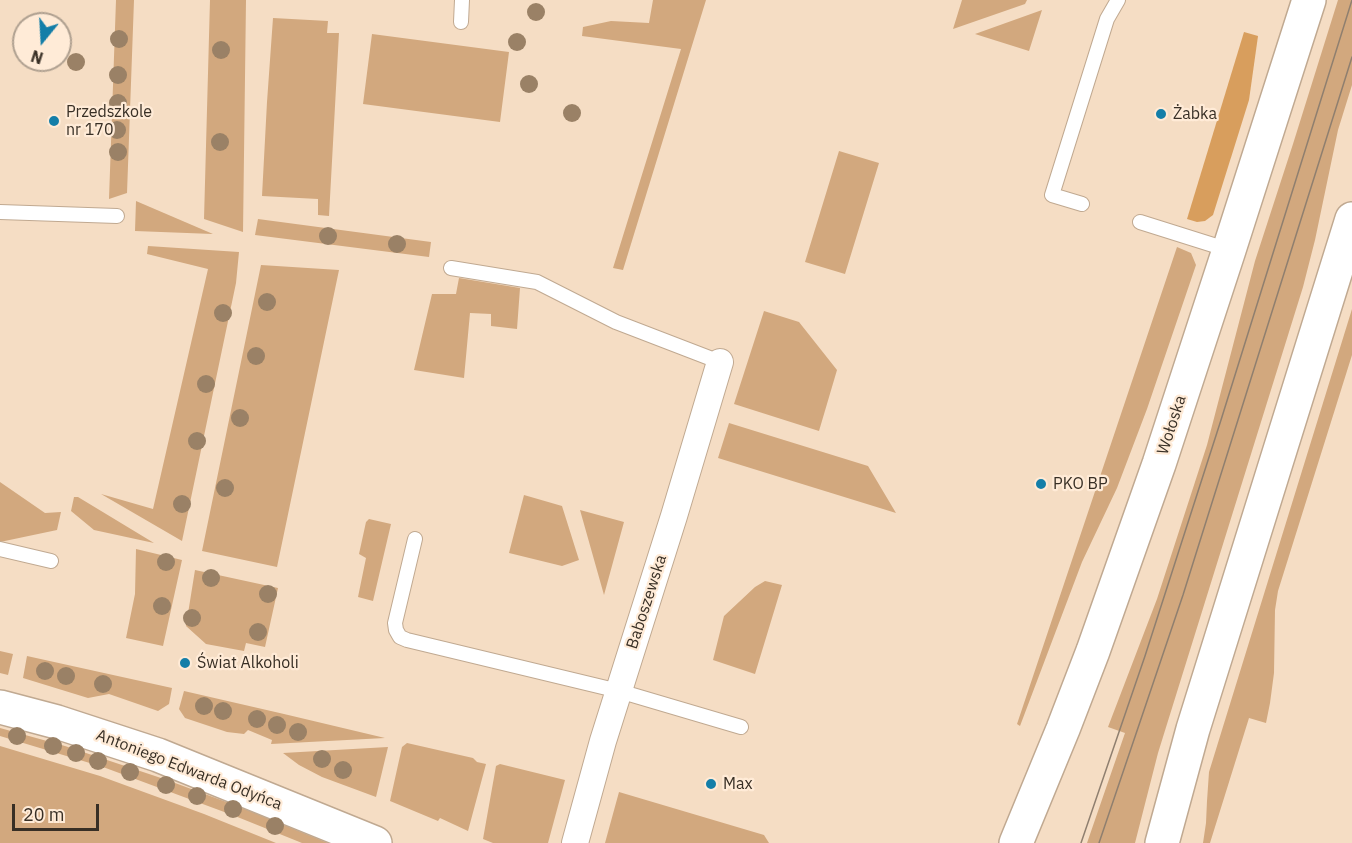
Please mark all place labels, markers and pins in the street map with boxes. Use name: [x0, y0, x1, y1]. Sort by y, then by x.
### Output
place label: Przedszkole nr 170: [66, 102, 152, 140]
place label: Żabka: [1173, 104, 1217, 124]
marker: Żabka: [1154, 107, 1168, 121]
marker: Przedszkole nr 170: [47, 114, 61, 128]
place label: PKO BP: [1053, 474, 1108, 494]
marker: PKO BP: [1034, 477, 1048, 491]
place label: Świat Alkoholi: [197, 653, 299, 673]
marker: Świat Alkoholi: [178, 656, 192, 670]
place label: Max: [723, 774, 753, 794]
marker: Max: [704, 777, 718, 791]

